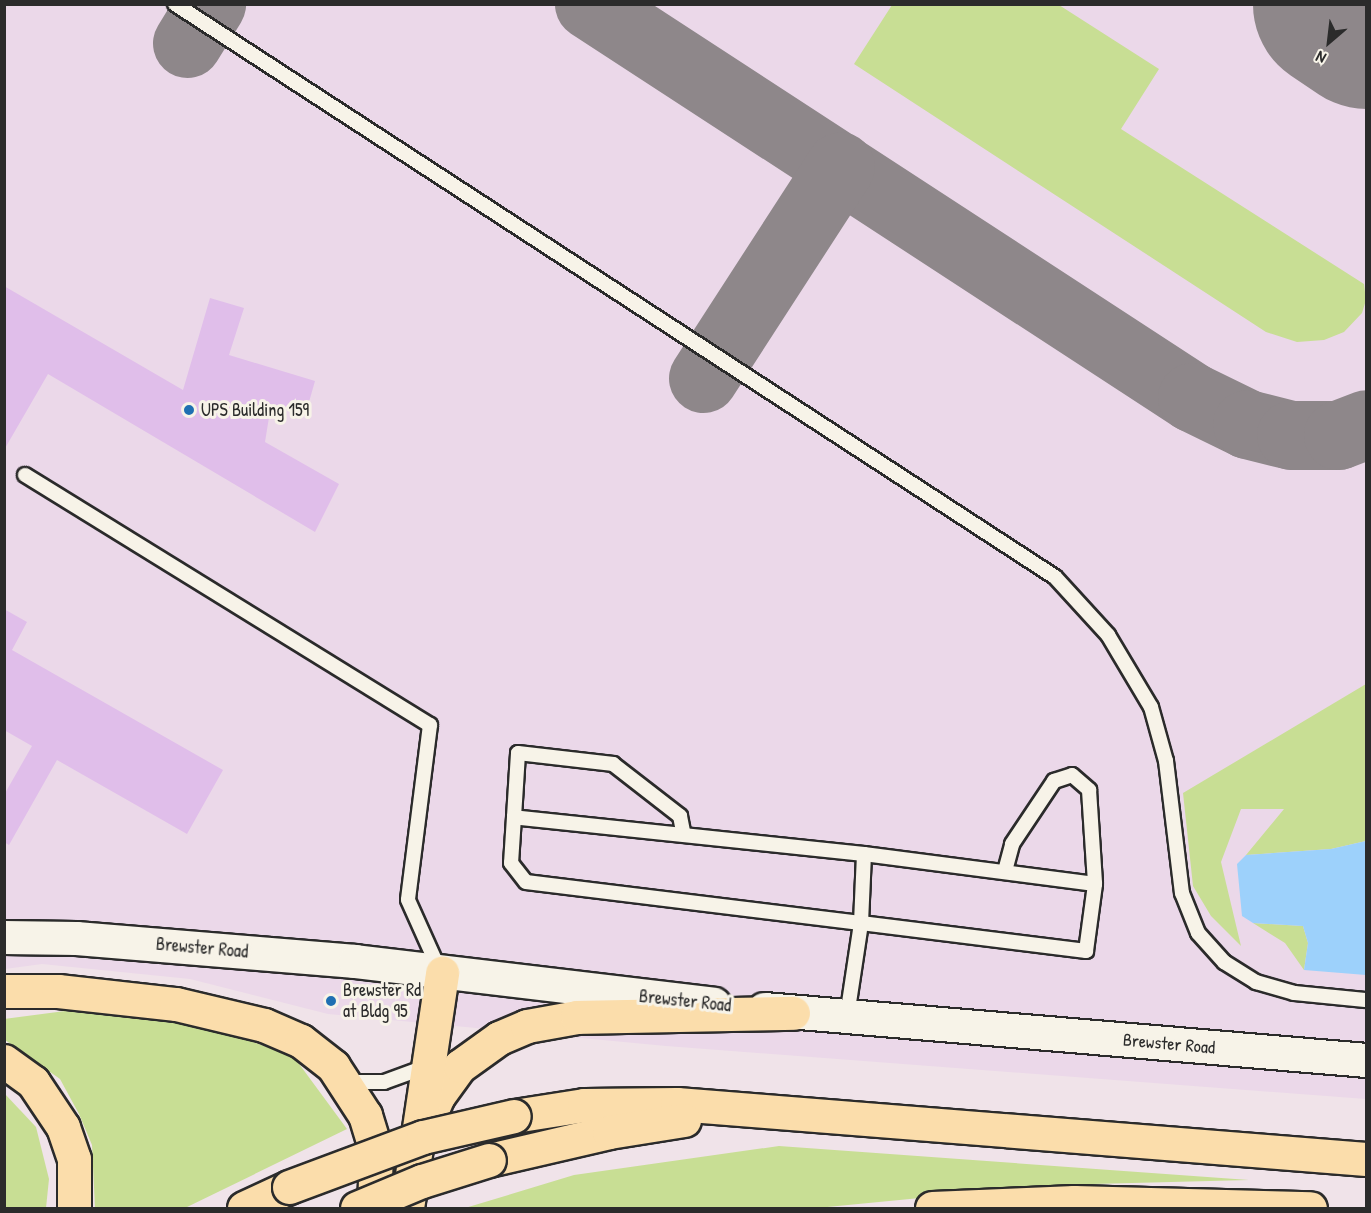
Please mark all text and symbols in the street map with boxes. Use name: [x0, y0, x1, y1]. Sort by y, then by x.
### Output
north arrow: [1299, 12, 1359, 72]
text: N: [1312, 46, 1329, 70]
place label: UPS Building 159: [201, 399, 309, 421]
marker: UPS Building 159: [182, 403, 196, 417]
street label: Brewster Road: [155, 933, 249, 963]
place label: Brewster Rd at Bldg 95: [343, 980, 421, 1022]
street label: Brewster Road: [638, 985, 732, 1017]
marker: Brewster Rd at Bldg 95: [324, 994, 338, 1008]
street label: Brewster Road: [1122, 1029, 1216, 1059]

